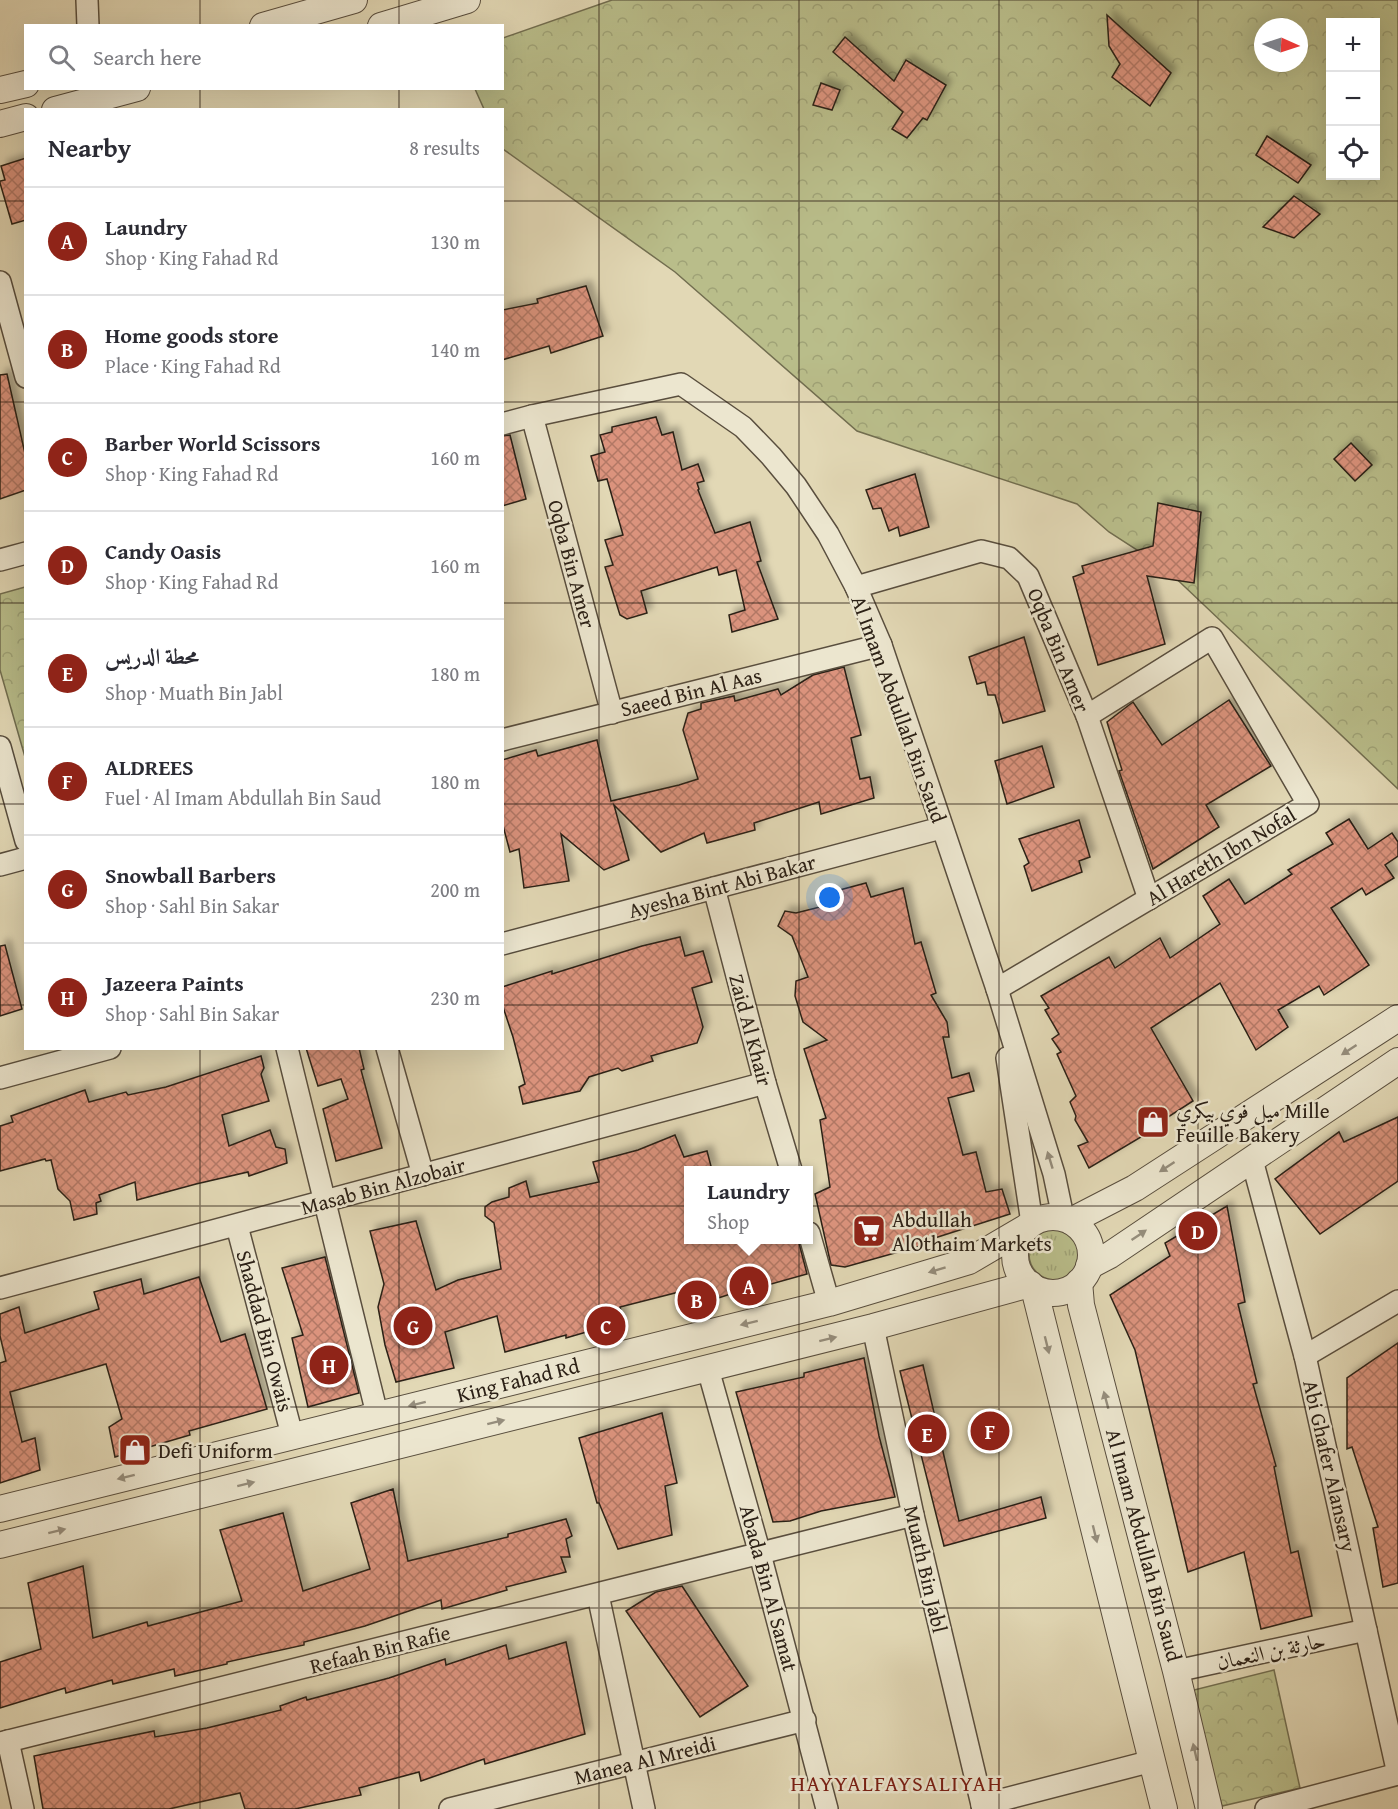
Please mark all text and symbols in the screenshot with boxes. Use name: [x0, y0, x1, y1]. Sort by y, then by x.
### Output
north arrow: [1254, 18, 1308, 72]
map controls: [1326, 18, 1380, 180]
button: +: [1326, 18, 1380, 72]
search box: [24, 24, 504, 90]
icon: search: [45, 41, 78, 74]
text: Search here: [93, 41, 202, 73]
button: −: [1326, 72, 1380, 126]
button: locate: [1326, 126, 1380, 180]
text: Nearby: [48, 128, 131, 167]
text: 8 results: [409, 133, 480, 162]
text: Laundry: [105, 211, 187, 243]
text: A: [61, 227, 74, 256]
text: 130 m: [430, 227, 480, 256]
text: Shop · King Fahad Rd: [105, 243, 279, 272]
text: Home goods store: [105, 319, 278, 351]
text: B: [61, 335, 74, 364]
text: 140 m: [430, 335, 480, 364]
text: Place · King Fahad Rd: [105, 351, 281, 380]
text: Barber World Scissors: [105, 427, 320, 459]
text: C: [62, 443, 73, 472]
text: 160 m: [430, 443, 480, 472]
text: Shop · King Fahad Rd: [105, 459, 279, 488]
street label: Oqba Bin Amer: [540, 496, 604, 632]
text: Candy Oasis: [105, 535, 221, 567]
text: D: [61, 551, 74, 580]
text: 160 m: [430, 551, 480, 580]
text: Shop · King Fahad Rd: [105, 567, 279, 596]
street label: Oqba Bin Amer: [1020, 583, 1098, 717]
street label: Al Imam Abdullah Bin Saud: [843, 591, 955, 828]
text: محطة الدريس: [105, 640, 199, 672]
text: E: [62, 659, 73, 688]
text: 180 m: [430, 659, 480, 688]
street label: Saeed Bin Al Aas: [617, 660, 765, 724]
text: Shop · Muath Bin Jabl: [105, 678, 283, 707]
text: ALDREES: [105, 751, 194, 783]
text: F: [62, 767, 73, 796]
text: 180 m: [430, 767, 480, 796]
text: Fuel · Al Imam Abdullah Bin Saud: [105, 783, 381, 812]
street label: Al Hareth Ibn Nofal: [1140, 799, 1302, 913]
street label: Ayesha Bint Abi Bakar: [625, 846, 820, 926]
text: Snowball Barbers: [105, 859, 276, 891]
text: G: [61, 875, 74, 904]
text: 200 m: [430, 875, 480, 904]
your location: [815, 883, 844, 912]
text: Shop · Sahl Bin Sakar: [105, 891, 279, 920]
text: Jazeera Paints: [105, 967, 244, 999]
street label: Zaid Al Khair: [721, 971, 781, 1090]
text: H: [61, 983, 74, 1012]
text: 230 m: [430, 983, 480, 1012]
text: Shop · Sahl Bin Sakar: [105, 999, 279, 1028]
one-way arrow: [1341, 1044, 1357, 1055]
place label: ميل فوي بيكري Mille Feuille Bakery: [1176, 1095, 1330, 1150]
shop icon: ميل فوي بيكري Mille Feuille Bakery: [1135, 1104, 1171, 1140]
street label: Masab Bin Alzobair: [297, 1149, 469, 1223]
one-way arrow: [1045, 1151, 1054, 1169]
one-way arrow: [1160, 1161, 1176, 1173]
popup: [684, 1166, 813, 1244]
text: Laundry: [707, 1175, 790, 1207]
place label: Abdullah AlOthaim Markets: [892, 1204, 1052, 1259]
text: Shop: [707, 1207, 749, 1236]
pin: D: [1178, 1208, 1218, 1254]
supermarket icon: Abdullah AlOthaim Markets: [851, 1213, 887, 1249]
one-way arrow: [1130, 1230, 1147, 1241]
street label: Shaddad Bin Owais: [229, 1247, 301, 1415]
pin: A: [730, 1264, 768, 1308]
one-way arrow: [928, 1266, 946, 1275]
pin: B: [678, 1278, 716, 1322]
pin: G: [394, 1304, 432, 1348]
pin: C: [586, 1304, 626, 1348]
one-way arrow: [740, 1318, 758, 1328]
one-way arrow: [819, 1333, 837, 1343]
one-way arrow: [1043, 1336, 1053, 1354]
pin: H: [310, 1342, 348, 1388]
street label: King Fahad Rd: [453, 1350, 583, 1410]
street label: Abi Ghafer Alansary: [1295, 1377, 1365, 1556]
one-way arrow: [1101, 1391, 1110, 1409]
one-way arrow: [408, 1400, 426, 1410]
pin: F: [970, 1408, 1010, 1454]
pin: E: [908, 1412, 946, 1456]
one-way arrow: [487, 1416, 506, 1426]
street label: Al Imam Abdullah Bin Saud: [1098, 1425, 1190, 1666]
shop icon: Defi Uniform: [117, 1432, 153, 1468]
place label: Defi Uniform: [158, 1435, 273, 1466]
one-way arrow: [116, 1473, 134, 1482]
one-way arrow: [237, 1479, 255, 1488]
street label: Abada Bin Al Samat: [732, 1501, 806, 1675]
street label: Muath Bin Jabl: [896, 1502, 956, 1636]
one-way arrow: [1090, 1525, 1100, 1543]
one-way arrow: [48, 1526, 66, 1536]
street label: Refaah Bin Rafie: [307, 1617, 454, 1681]
street label: حارثة بن النعمان: [1214, 1624, 1328, 1678]
street label: Manea Al Mreidi: [571, 1727, 719, 1793]
one-way arrow: [1190, 1743, 1200, 1761]
district label: HAYYALFAYSALIYAH: [790, 1767, 1004, 1799]

